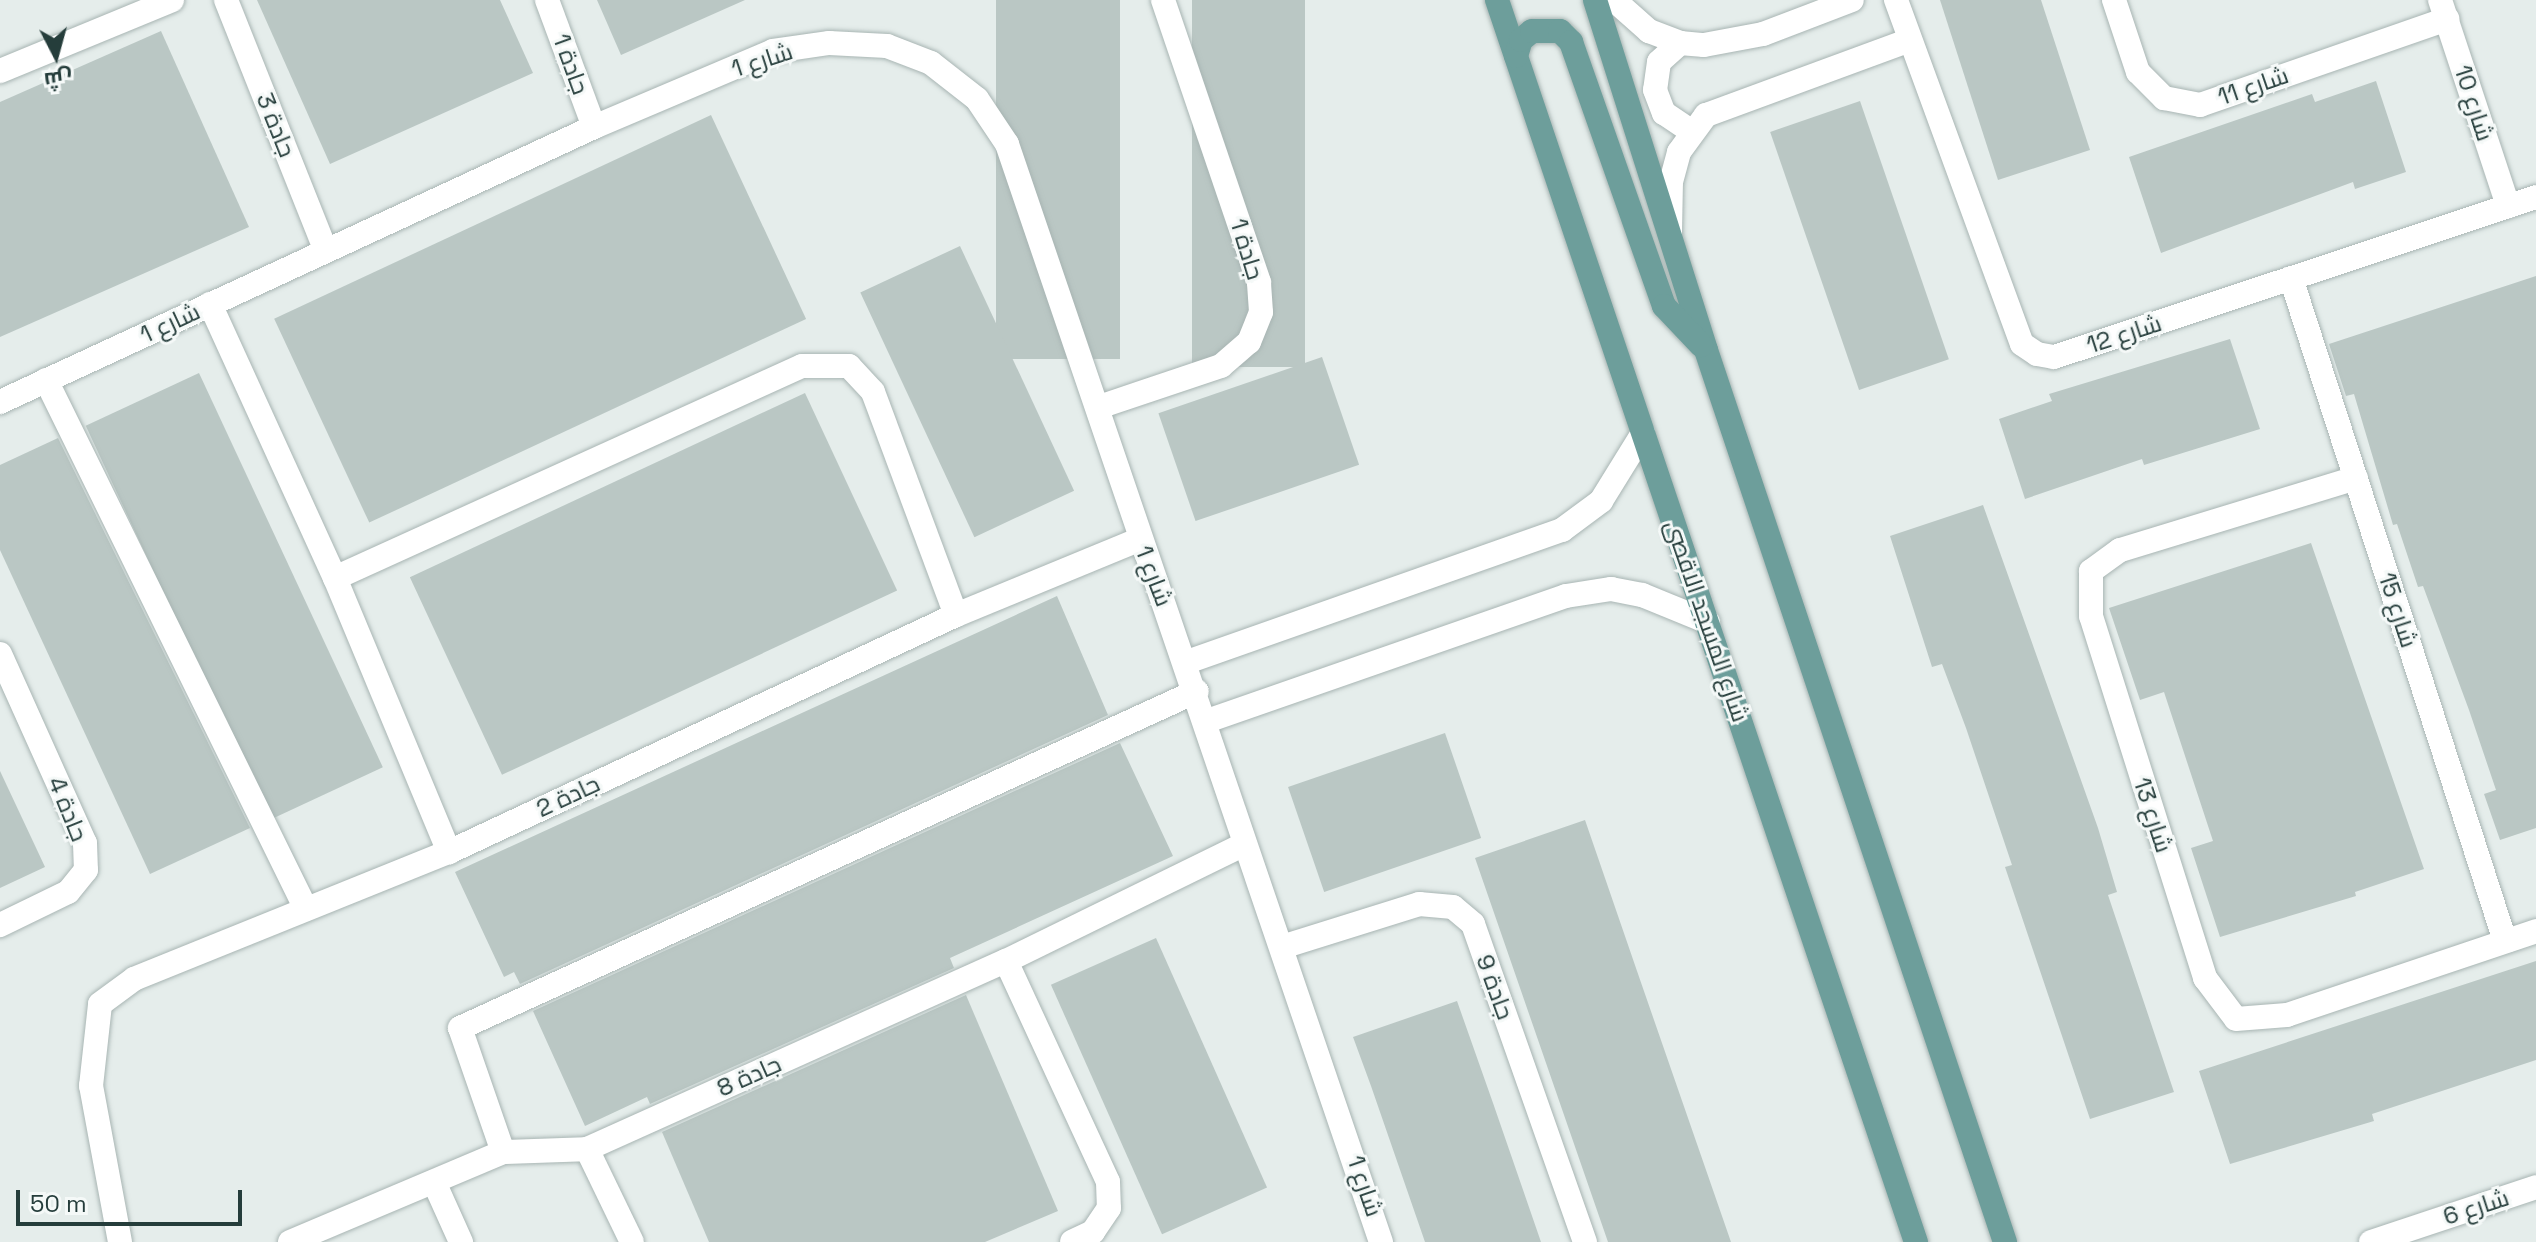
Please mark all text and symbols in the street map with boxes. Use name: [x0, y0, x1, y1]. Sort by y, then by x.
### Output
north arrow: [16, 16, 96, 96]
street label: جادة 1: [547, 30, 595, 98]
street label: شارع 1: [728, 37, 796, 83]
street label: شارع 11: [2214, 61, 2292, 111]
street label: شارع 10: [2448, 61, 2500, 145]
text: ش: [43, 64, 74, 95]
street label: جادة 3: [250, 89, 302, 161]
street label: جادة 1: [1224, 215, 1270, 283]
street label: شارع 1: [136, 297, 204, 349]
street label: شارع 12: [2083, 308, 2165, 360]
street label: شارع المسجد الاقصى: [1659, 516, 1755, 726]
street label: شارع 1: [1129, 542, 1179, 610]
street label: شارع 15: [2372, 569, 2424, 651]
street label: جادة 2: [532, 769, 604, 823]
street label: جادة 4: [42, 772, 94, 846]
street label: شارع 13: [2127, 774, 2179, 856]
street label: جادة 9: [1470, 951, 1520, 1023]
street label: جادة 8: [712, 1049, 786, 1103]
street label: شارع 1: [1341, 1152, 1389, 1220]
scale bar: [20, 1174, 246, 1224]
street label: شارع 6: [2440, 1183, 2512, 1231]
text: 50 m: [30, 1188, 87, 1219]

